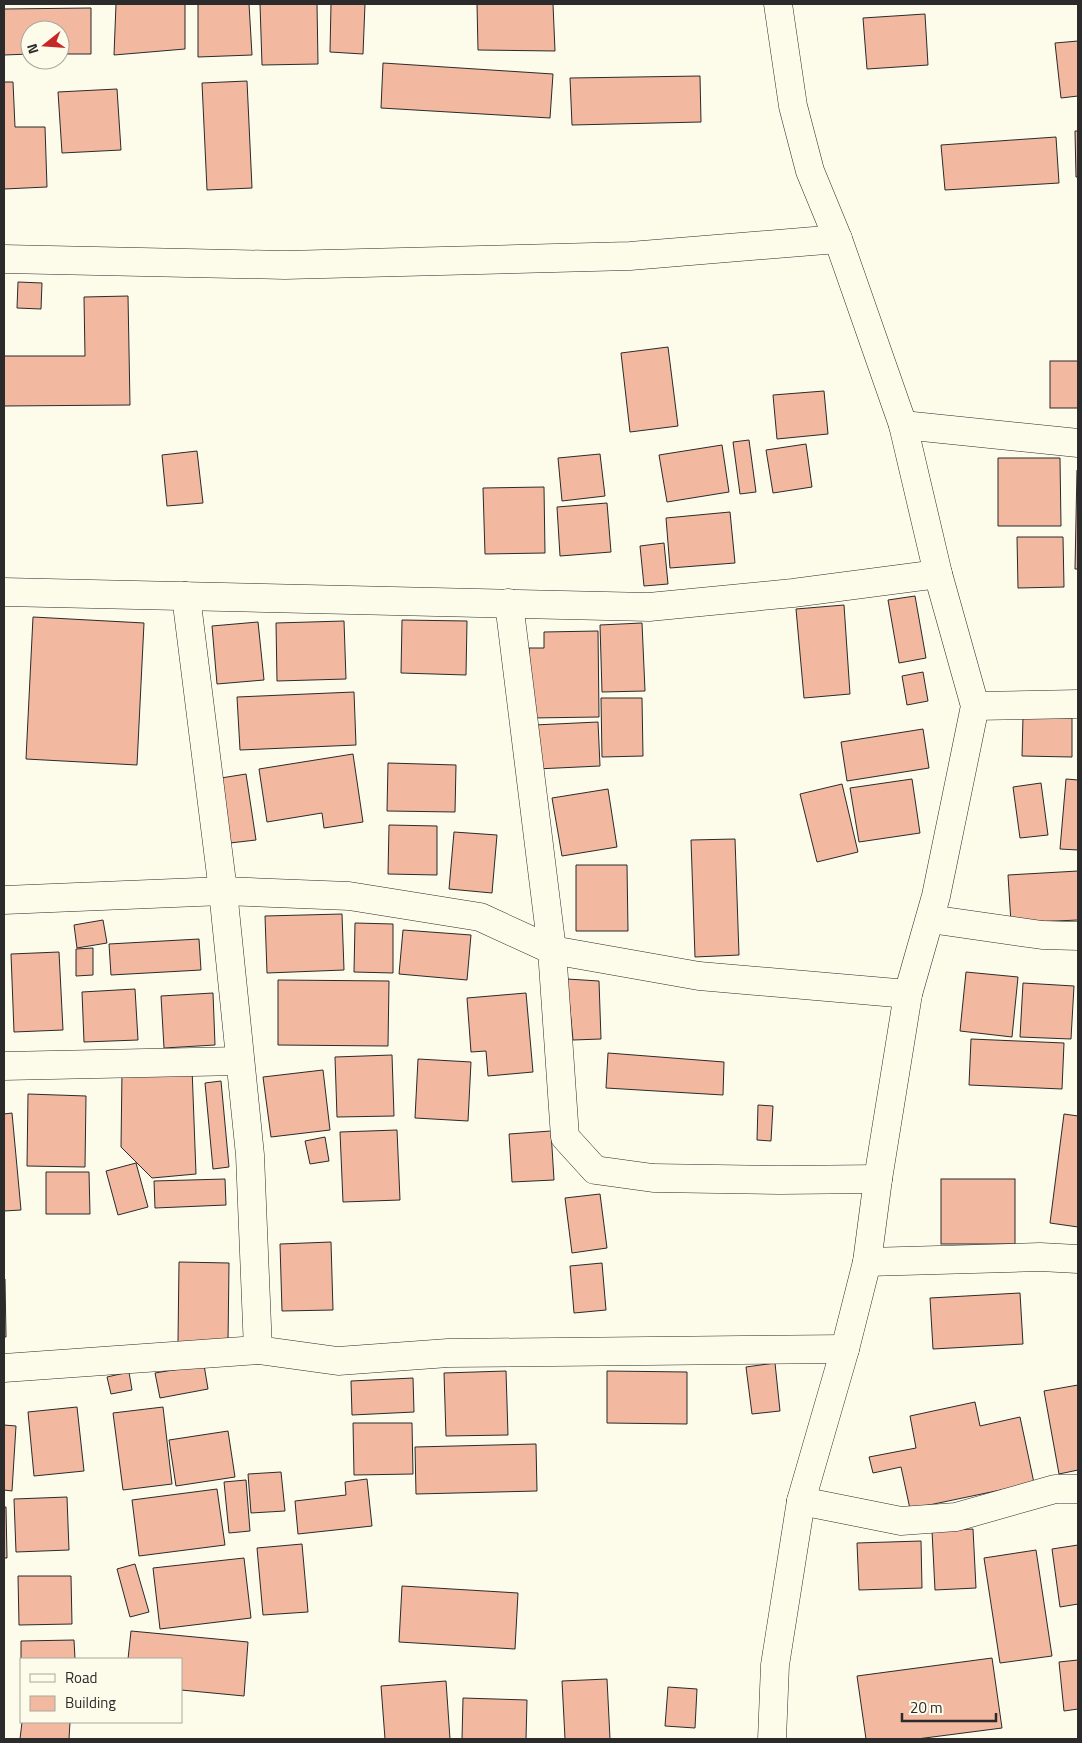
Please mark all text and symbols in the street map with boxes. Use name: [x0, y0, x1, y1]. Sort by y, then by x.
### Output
north arrow: [20, 20, 70, 70]
text: N: [21, 41, 44, 57]
legend: [20, 1658, 182, 1723]
text: Road: [65, 1666, 97, 1689]
scale bar: [902, 1690, 996, 1722]
text: Building: [65, 1691, 116, 1714]
text: 20 m: [910, 1696, 943, 1719]

